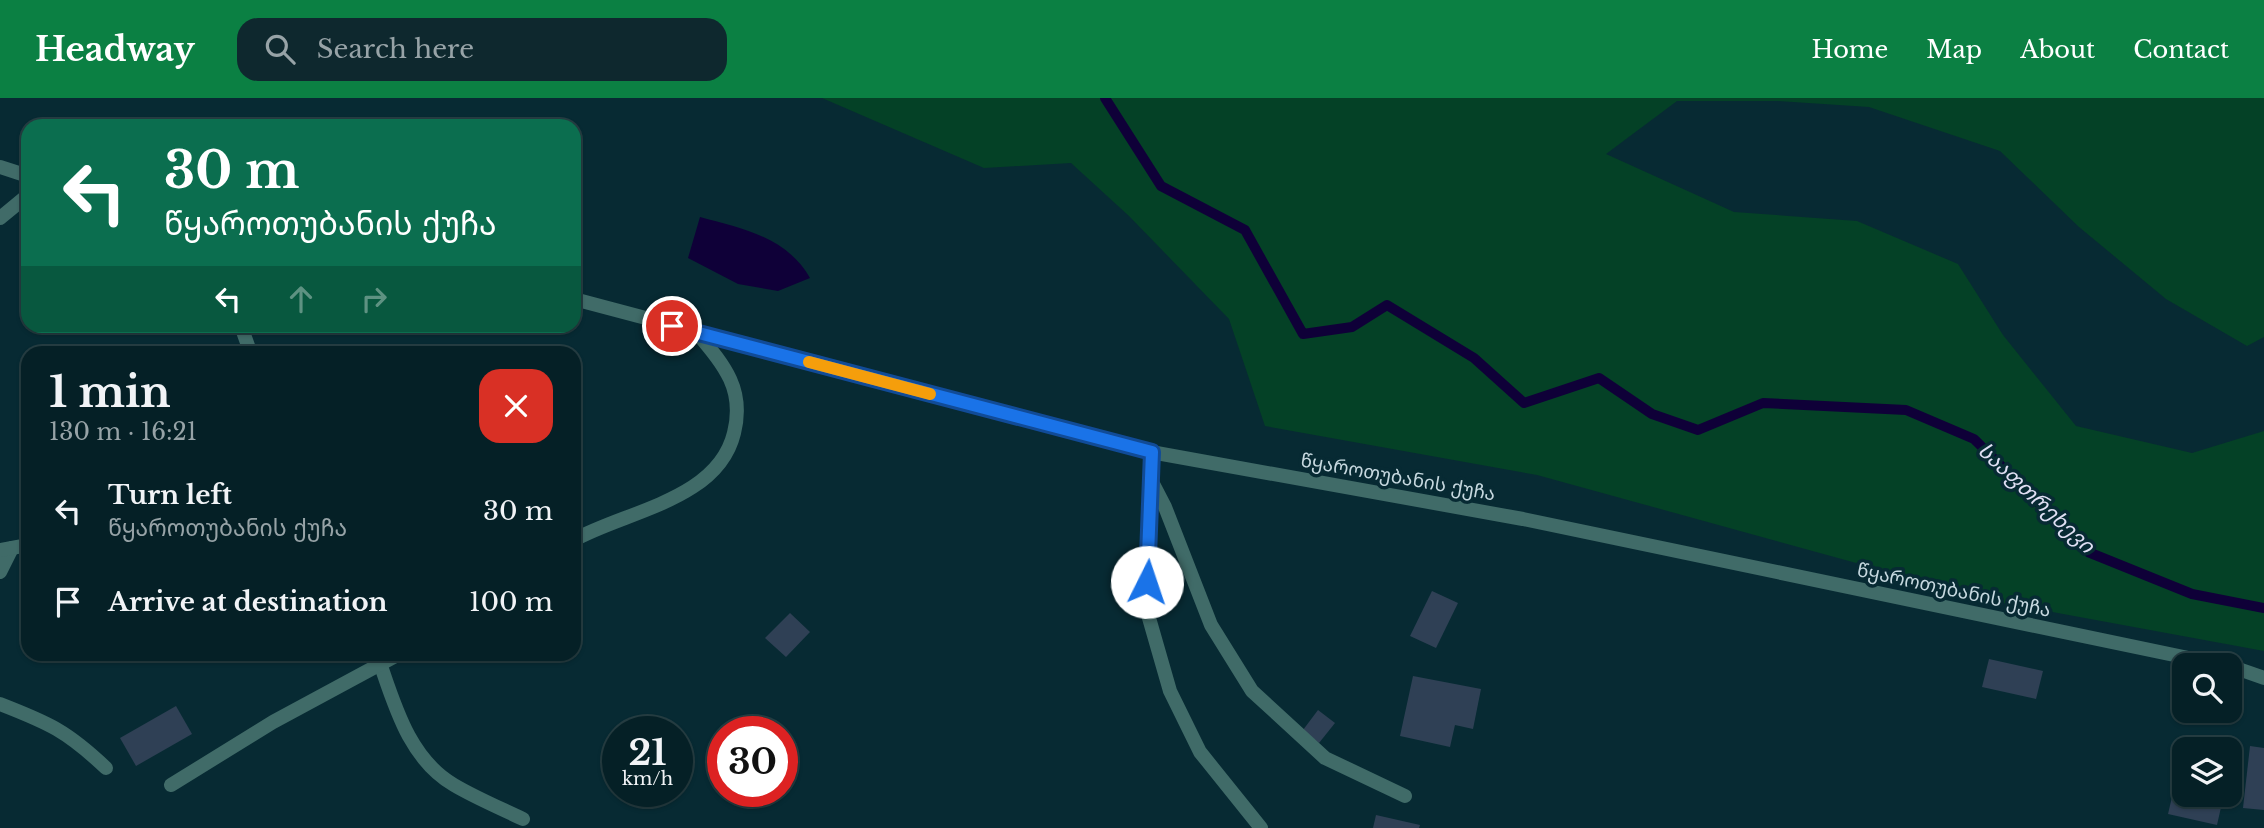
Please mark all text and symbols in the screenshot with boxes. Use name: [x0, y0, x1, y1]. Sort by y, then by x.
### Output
search box: [237, 18, 727, 81]
text: Headway: [35, 29, 195, 70]
icon: search: [261, 30, 299, 68]
text: Search here: [317, 33, 474, 65]
text: Home: [1812, 35, 1888, 64]
text: Map: [1926, 35, 1982, 64]
text: About: [2020, 35, 2095, 64]
text: Contact: [2133, 35, 2229, 64]
text: 30 m: [164, 140, 299, 201]
icon: left: [49, 147, 140, 238]
text: წყაროთუბანის ქუჩა: [164, 204, 497, 244]
icon: left: [209, 280, 247, 318]
icon: ahead: [282, 280, 320, 318]
icon: right: [355, 280, 393, 318]
pin: [642, 296, 702, 356]
icon: arrive: [653, 307, 691, 345]
text: 1 min: [49, 366, 171, 418]
button: close: [479, 369, 553, 443]
text: 130 m · 16:21: [49, 418, 197, 446]
water label: სააფთრეხევი: [1972, 437, 2100, 559]
street label: წყაროთუბანის ქუჩა: [1299, 449, 1497, 505]
text: Turn left: [108, 479, 232, 511]
icon: left: [49, 492, 87, 530]
text: 30 m: [483, 495, 553, 527]
text: წყაროთუბანის ქუჩა: [108, 514, 347, 542]
position arrow: [1110, 545, 1184, 619]
street label: წყაროთუბანის ქუჩა: [1855, 558, 2053, 622]
icon: arrive: [49, 583, 87, 621]
text: Arrive at destination: [108, 586, 388, 618]
text: 100 m: [469, 586, 553, 618]
map controls: [2172, 653, 2242, 807]
button: search: [2172, 653, 2242, 723]
speed limit sign: 30: [707, 716, 798, 807]
text: 21: [628, 731, 667, 774]
button: layers: [2172, 737, 2242, 807]
text: km/h: [622, 768, 673, 790]

